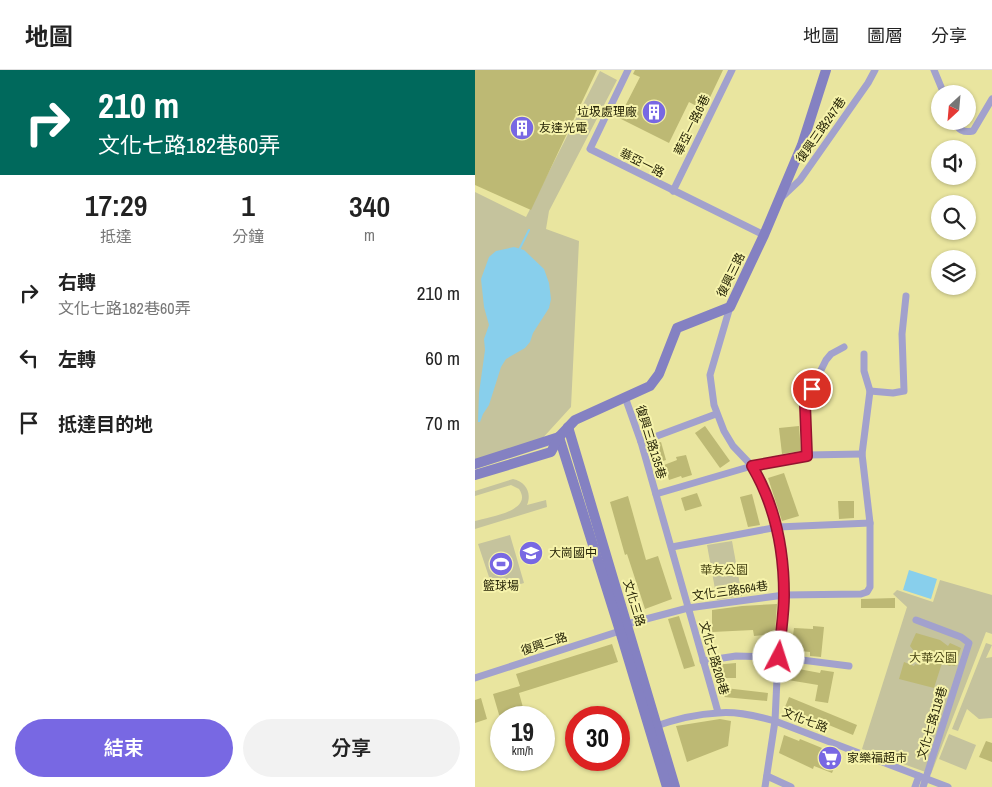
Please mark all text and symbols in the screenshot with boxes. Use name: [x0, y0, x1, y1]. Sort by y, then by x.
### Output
text: 地圖: [25, 20, 73, 52]
text: 地圖: [803, 23, 839, 48]
text: 圖層: [867, 23, 903, 48]
text: 分享: [931, 23, 967, 48]
text: 210 m: [98, 82, 179, 129]
north arrow: [931, 85, 976, 130]
map controls: [931, 85, 976, 295]
icon: right: [15, 90, 80, 155]
street label: 華亞一路6巷: [670, 92, 714, 158]
street label: 復興三路247巷: [793, 94, 849, 166]
building icon: 垃圾處理廠: [641, 99, 667, 125]
place label: 垃圾處理廠: [577, 104, 637, 120]
building icon: 友達光電: [509, 115, 535, 141]
place label: 友達光電: [539, 120, 587, 136]
text: 文化七路182巷60弄: [98, 130, 280, 160]
button: sound: [931, 140, 976, 185]
street label: 華亞一路: [617, 145, 667, 181]
text: 17:29: [85, 185, 147, 225]
text: 1: [241, 185, 255, 225]
text: 340: [349, 186, 390, 226]
button: search: [931, 195, 976, 240]
text: m: [364, 224, 375, 246]
text: 抵達: [100, 225, 132, 247]
text: 分鐘: [232, 225, 264, 247]
street label: 復興三路: [713, 250, 749, 300]
button: layers: [931, 250, 976, 295]
text: 右轉: [58, 269, 96, 295]
icon: right: [15, 279, 43, 307]
text: 210 m: [417, 280, 460, 306]
text: 文化七路182巷60弄: [58, 297, 190, 319]
icon: left: [15, 344, 43, 372]
text: 60 m: [425, 345, 460, 371]
text: 左轉: [58, 346, 96, 372]
pin: [791, 368, 833, 410]
icon: arrive: [798, 375, 826, 403]
street label: 復興三路135巷: [632, 403, 670, 481]
icon: arrive: [15, 409, 43, 437]
text: 70 m: [425, 410, 460, 436]
text: 抵達目的地: [58, 411, 153, 437]
school or university icon: 大崗國中: [518, 540, 544, 566]
place label: 大崗國中: [549, 545, 597, 561]
sports icon: 籃球場: [488, 551, 514, 577]
park label: 華友公園: [700, 562, 748, 578]
place label: 籃球場: [483, 578, 519, 594]
street label: 文化三路: [619, 578, 649, 628]
street label: 文化三路564巷: [691, 578, 769, 604]
street label: 文化七路206巷: [696, 619, 732, 697]
street label: 復興二路: [519, 629, 569, 659]
position arrow: [752, 630, 804, 682]
park label: 大華公園: [909, 650, 957, 666]
street label: 文化七路118巷: [913, 684, 951, 762]
street label: 文化七路: [780, 704, 830, 736]
speed limit sign: 30: [565, 706, 630, 771]
text: 19: [511, 715, 534, 749]
button: 結束: [15, 719, 233, 777]
button: 分享: [243, 719, 460, 777]
text: km/h: [512, 743, 533, 759]
supermarket icon: 家樂福超市: [817, 745, 843, 771]
place label: 家樂福超市: [847, 750, 907, 766]

